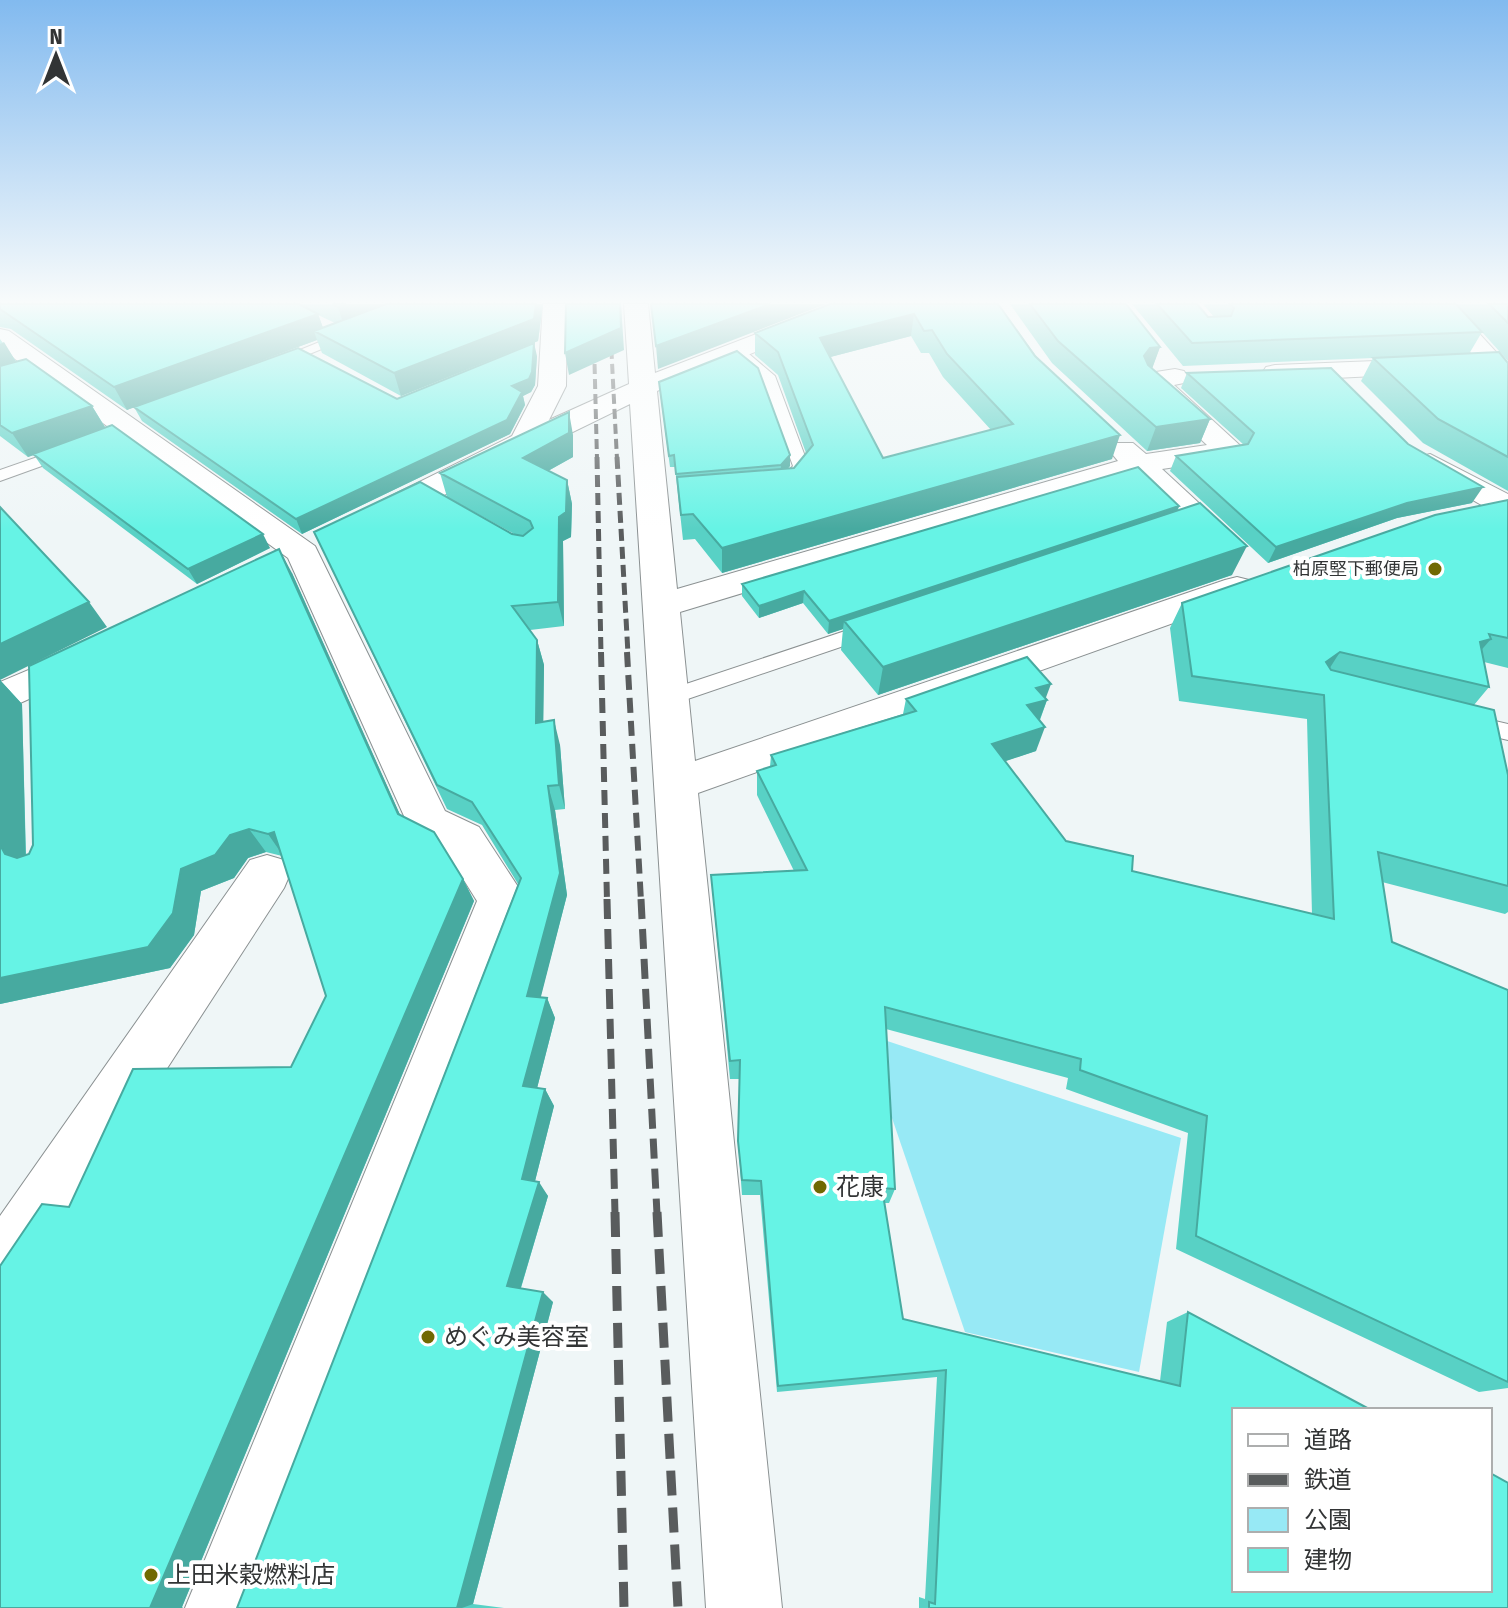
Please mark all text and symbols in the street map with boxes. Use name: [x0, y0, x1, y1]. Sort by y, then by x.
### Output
north arrow: [16, 16, 96, 96]
text: N: [49, 23, 63, 50]
place label: 柏原堅下郵便局: [1293, 558, 1419, 580]
marker: 柏原堅下郵便局: [1426, 560, 1444, 578]
place label: 花康: [836, 1173, 884, 1201]
marker: 花康: [811, 1178, 829, 1196]
place label: めぐみ美容室: [444, 1323, 589, 1351]
marker: めぐみ美容室: [419, 1328, 437, 1346]
legend: [1232, 1408, 1492, 1592]
text: 道路: [1304, 1426, 1352, 1454]
text: 鉄道: [1304, 1466, 1352, 1494]
text: 公園: [1304, 1506, 1352, 1534]
text: 建物: [1304, 1546, 1352, 1574]
place label: 上田米穀燃料店: [167, 1561, 335, 1589]
marker: 上田米穀燃料店: [142, 1566, 160, 1584]

